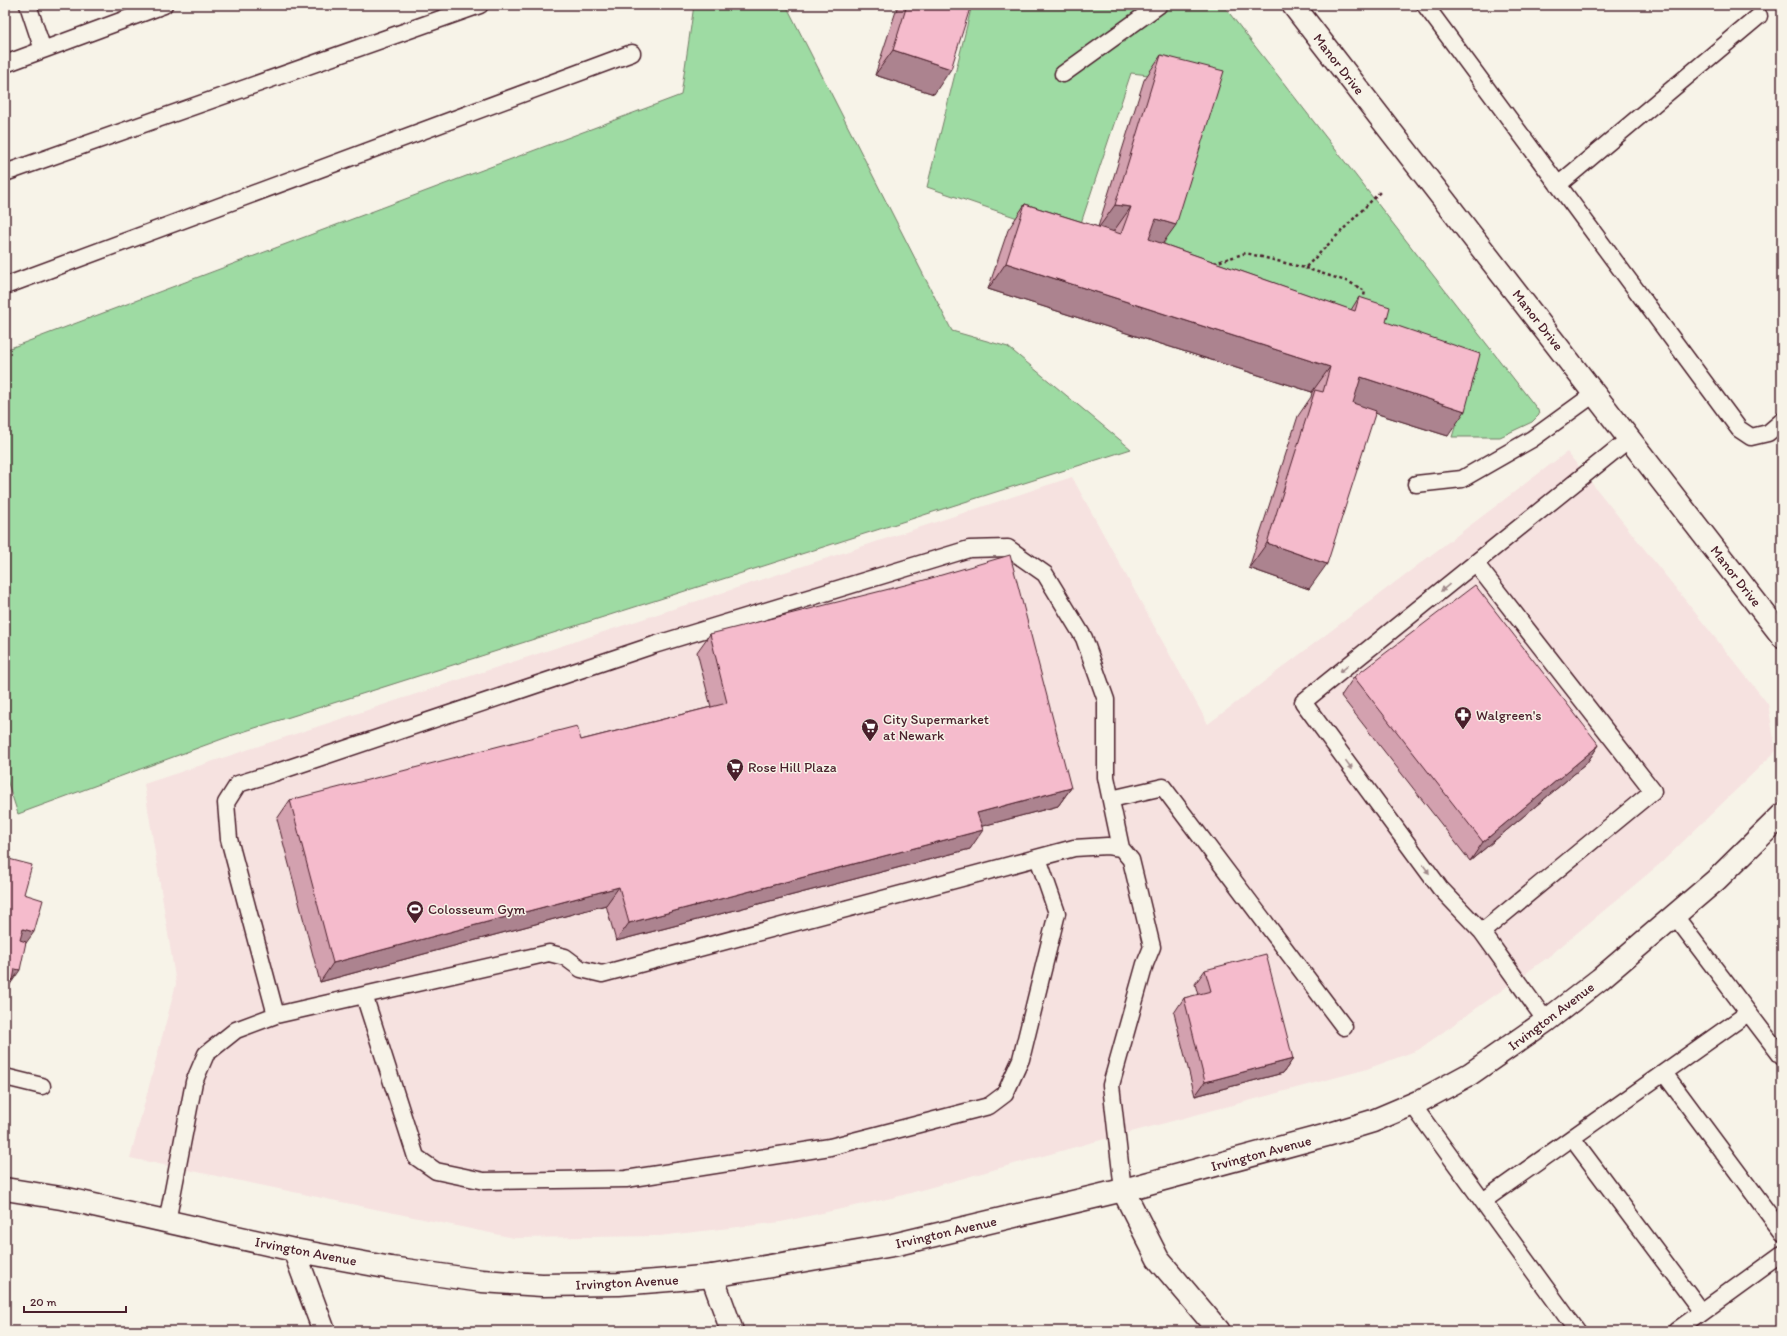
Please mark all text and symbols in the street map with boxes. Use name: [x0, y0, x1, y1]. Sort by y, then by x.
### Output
street label: Manor Drive: [1309, 30, 1368, 99]
street label: Manor Drive: [1508, 286, 1567, 355]
street label: Manor Drive: [1706, 542, 1765, 611]
one-way arrow: [1440, 584, 1451, 592]
one-way arrow: [1338, 665, 1349, 674]
pharmacy icon: Walgreen's: [1453, 705, 1473, 730]
place label: Walgreen's: [1476, 707, 1542, 724]
place label: City Supermarket at Newark: [883, 711, 989, 744]
supermarket icon: City Supermarket at Newark: [860, 717, 880, 742]
supermarket icon: Rose Hill Plaza: [725, 757, 745, 782]
place label: Rose Hill Plaza: [748, 759, 837, 776]
one-way arrow: [1345, 759, 1353, 770]
one-way arrow: [1422, 864, 1430, 874]
sports icon: Colosseum Gym: [405, 899, 425, 924]
place label: Colosseum Gym: [428, 901, 525, 918]
street label: Irvington Avenue: [1505, 978, 1598, 1054]
street label: Irvington Avenue: [1209, 1132, 1314, 1175]
street label: Irvington Avenue: [894, 1213, 999, 1252]
street label: Irvington Avenue: [254, 1233, 359, 1270]
street label: Irvington Avenue: [575, 1271, 679, 1294]
scale bar: [24, 1288, 126, 1314]
text: 20 m: [30, 1295, 57, 1309]

